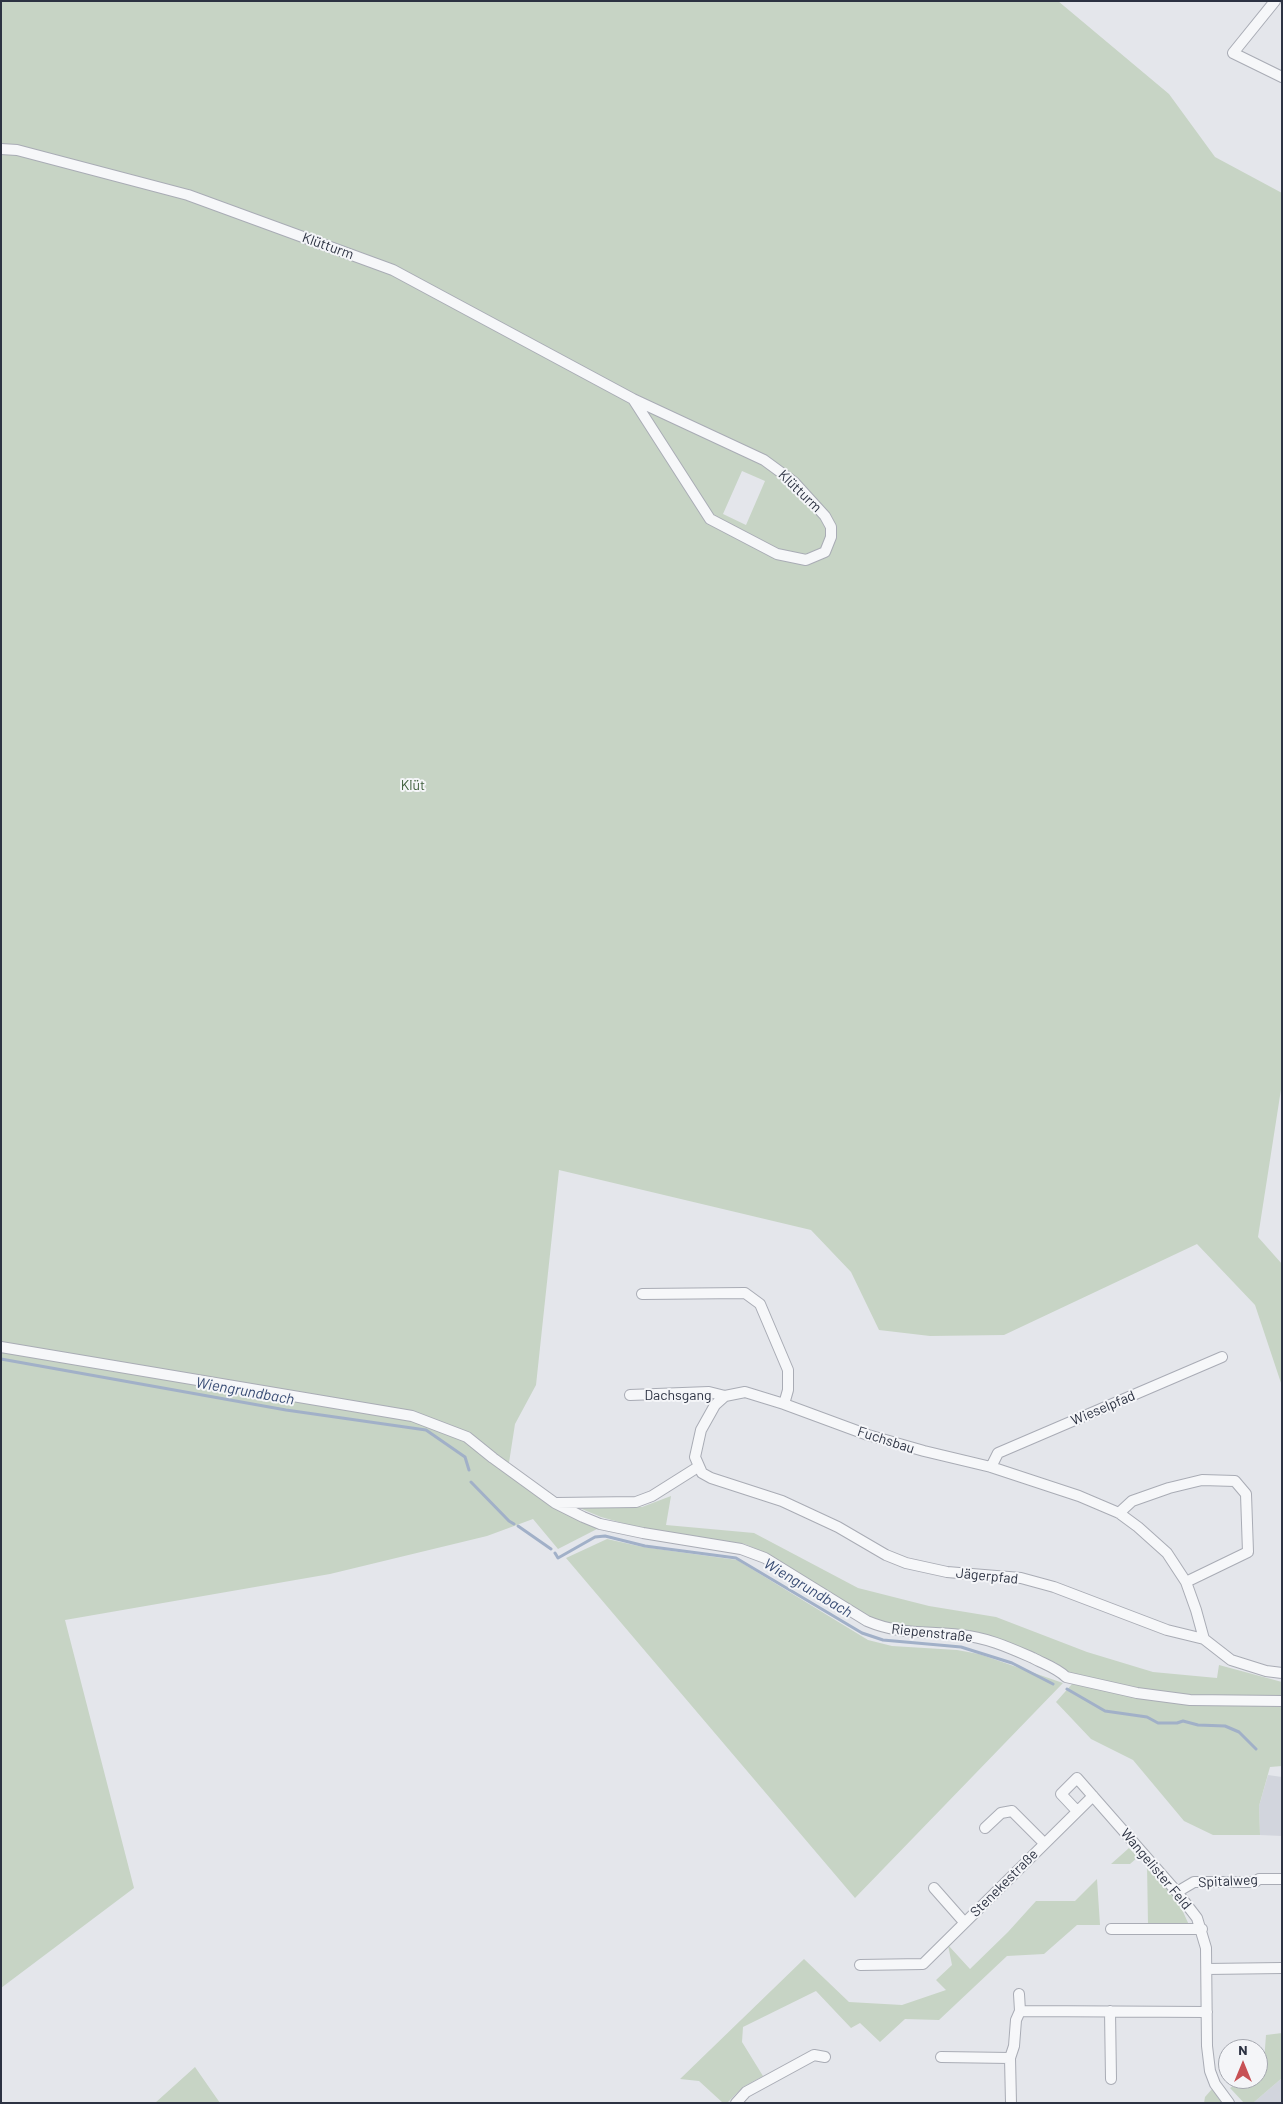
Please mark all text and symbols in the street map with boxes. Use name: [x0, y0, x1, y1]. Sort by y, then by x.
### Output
street label: Klütturm: [300, 229, 356, 263]
street label: Klütturm: [775, 466, 825, 516]
park label: Klüt: [401, 777, 425, 793]
water label: Wiengrundbach: [194, 1373, 296, 1409]
street label: Dachsgang: [645, 1387, 711, 1403]
street label: Wieselpfad: [1068, 1387, 1138, 1429]
street label: Fuchsbau: [855, 1423, 917, 1457]
water label: Wiengrundbach: [761, 1555, 855, 1621]
street label: Jägerpfad: [955, 1564, 1019, 1588]
street label: Riepenstraße: [891, 1620, 973, 1646]
street label: Wangelister Feld: [1117, 1825, 1195, 1913]
street label: Stenekestraße: [967, 1846, 1041, 1920]
street label: Spitalweg: [1198, 1871, 1258, 1891]
north arrow: [1218, 2039, 1268, 2089]
text: N: [1238, 2041, 1248, 2058]

